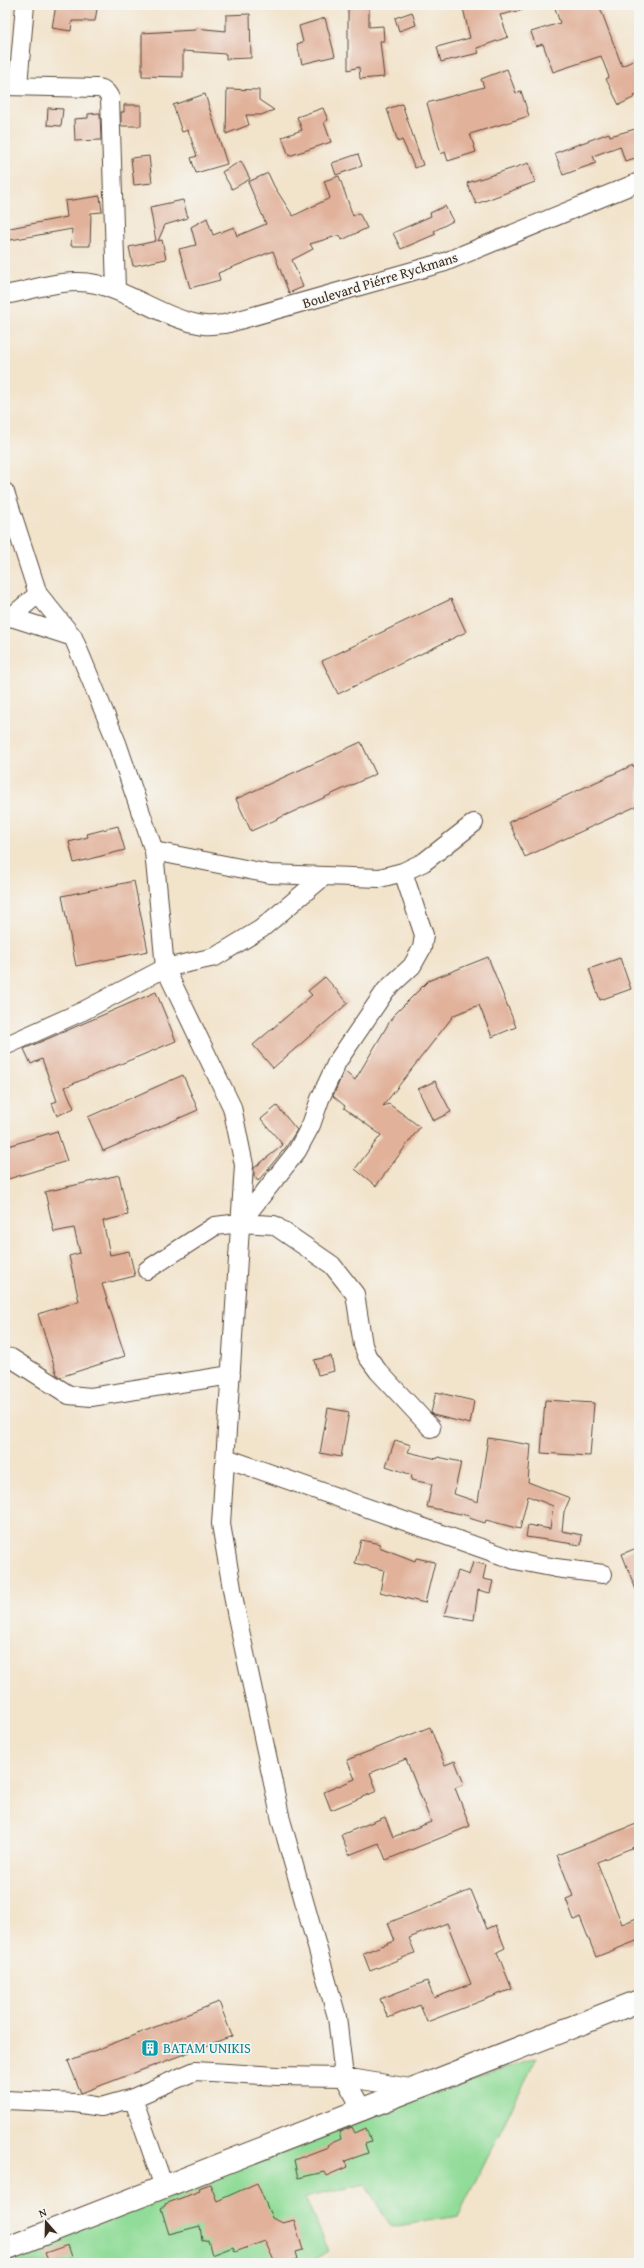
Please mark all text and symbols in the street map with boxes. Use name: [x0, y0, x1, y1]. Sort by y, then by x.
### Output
street label: Boulevard Piérre Ryckmans: [300, 247, 460, 313]
building icon: BATAM UNIKIS: [140, 2038, 160, 2058]
place label: BATAM UNIKIS: [163, 2038, 251, 2058]
north arrow: [26, 2202, 66, 2242]
text: N: [36, 2204, 49, 2221]

